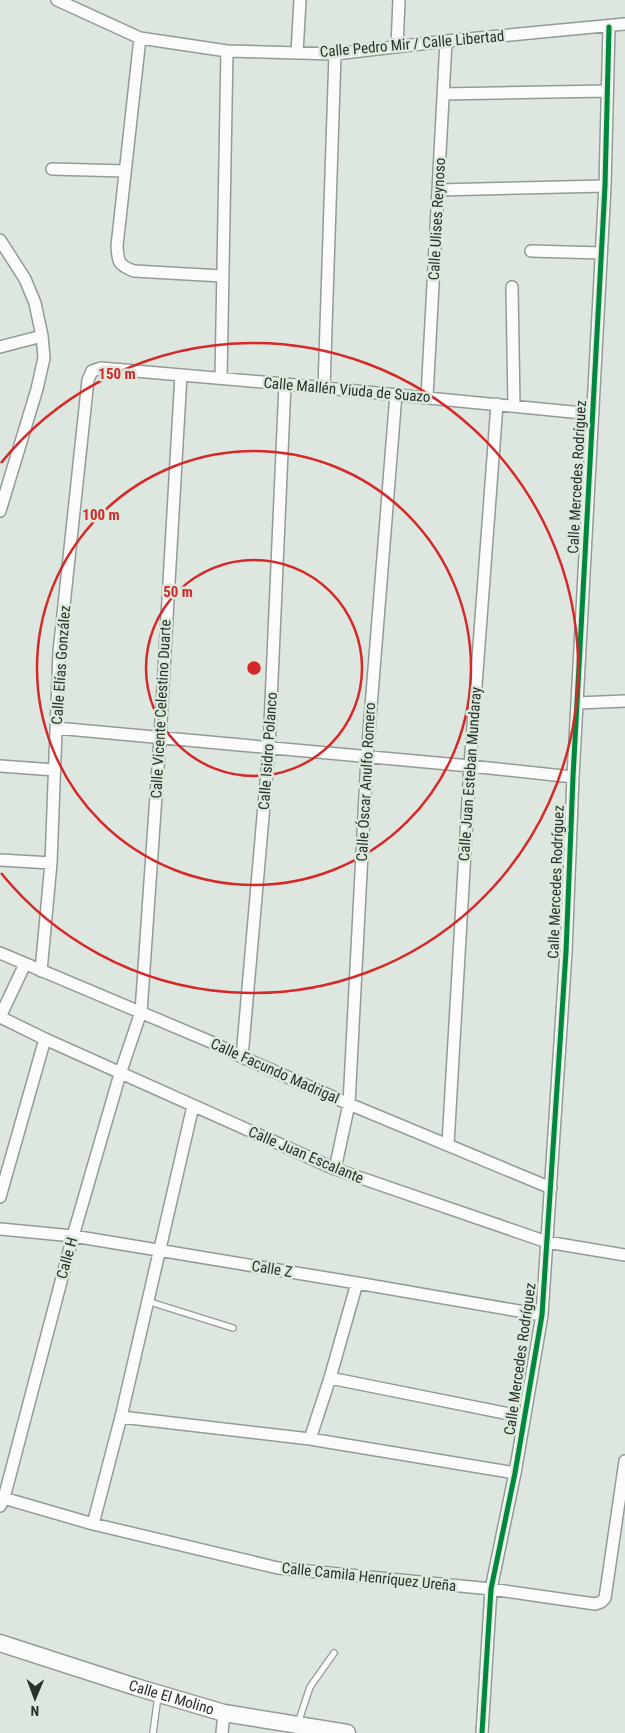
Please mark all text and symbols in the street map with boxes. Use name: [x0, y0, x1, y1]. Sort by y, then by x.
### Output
street label: Calle Pedro Mir / Calle Libertad: [319, 27, 505, 61]
street label: Calle Ulises Reynoso: [425, 157, 449, 281]
text: 150 m: [98, 365, 136, 383]
street label: Calle Mallén Viuda de Suazo: [263, 374, 431, 406]
street label: Calle Mercedes Rodríguez: [564, 400, 590, 554]
text: 100 m: [82, 506, 120, 524]
text: 50 m: [163, 583, 193, 601]
street label: Calle Elías González: [48, 605, 74, 725]
street label: Calle Vicente Celestino Duarte: [147, 619, 175, 799]
centre of rings: [245, 659, 263, 677]
street label: Calle Juan Esteban Mundaray: [455, 686, 485, 862]
street label: Calle Isidro Polanco: [255, 692, 281, 810]
street label: Calle Óscar Anulfo Romero: [353, 702, 379, 862]
street label: Calle Mercedes Rodríguez: [544, 805, 568, 959]
street label: Calle Facundo Madrigal: [208, 1034, 342, 1108]
street label: Calle Juan Escalante: [246, 1123, 366, 1187]
street label: Calle H: [53, 1235, 81, 1281]
street label: Calle Z: [250, 1257, 294, 1281]
street label: Calle Mercedes Rodríguez: [500, 1282, 540, 1436]
street label: Calle Camila Henríquez Ureña: [281, 1559, 457, 1595]
north arrow: [10, 1673, 60, 1723]
street label: Calle El Molino: [127, 1676, 216, 1719]
text: N: [30, 1703, 39, 1719]

